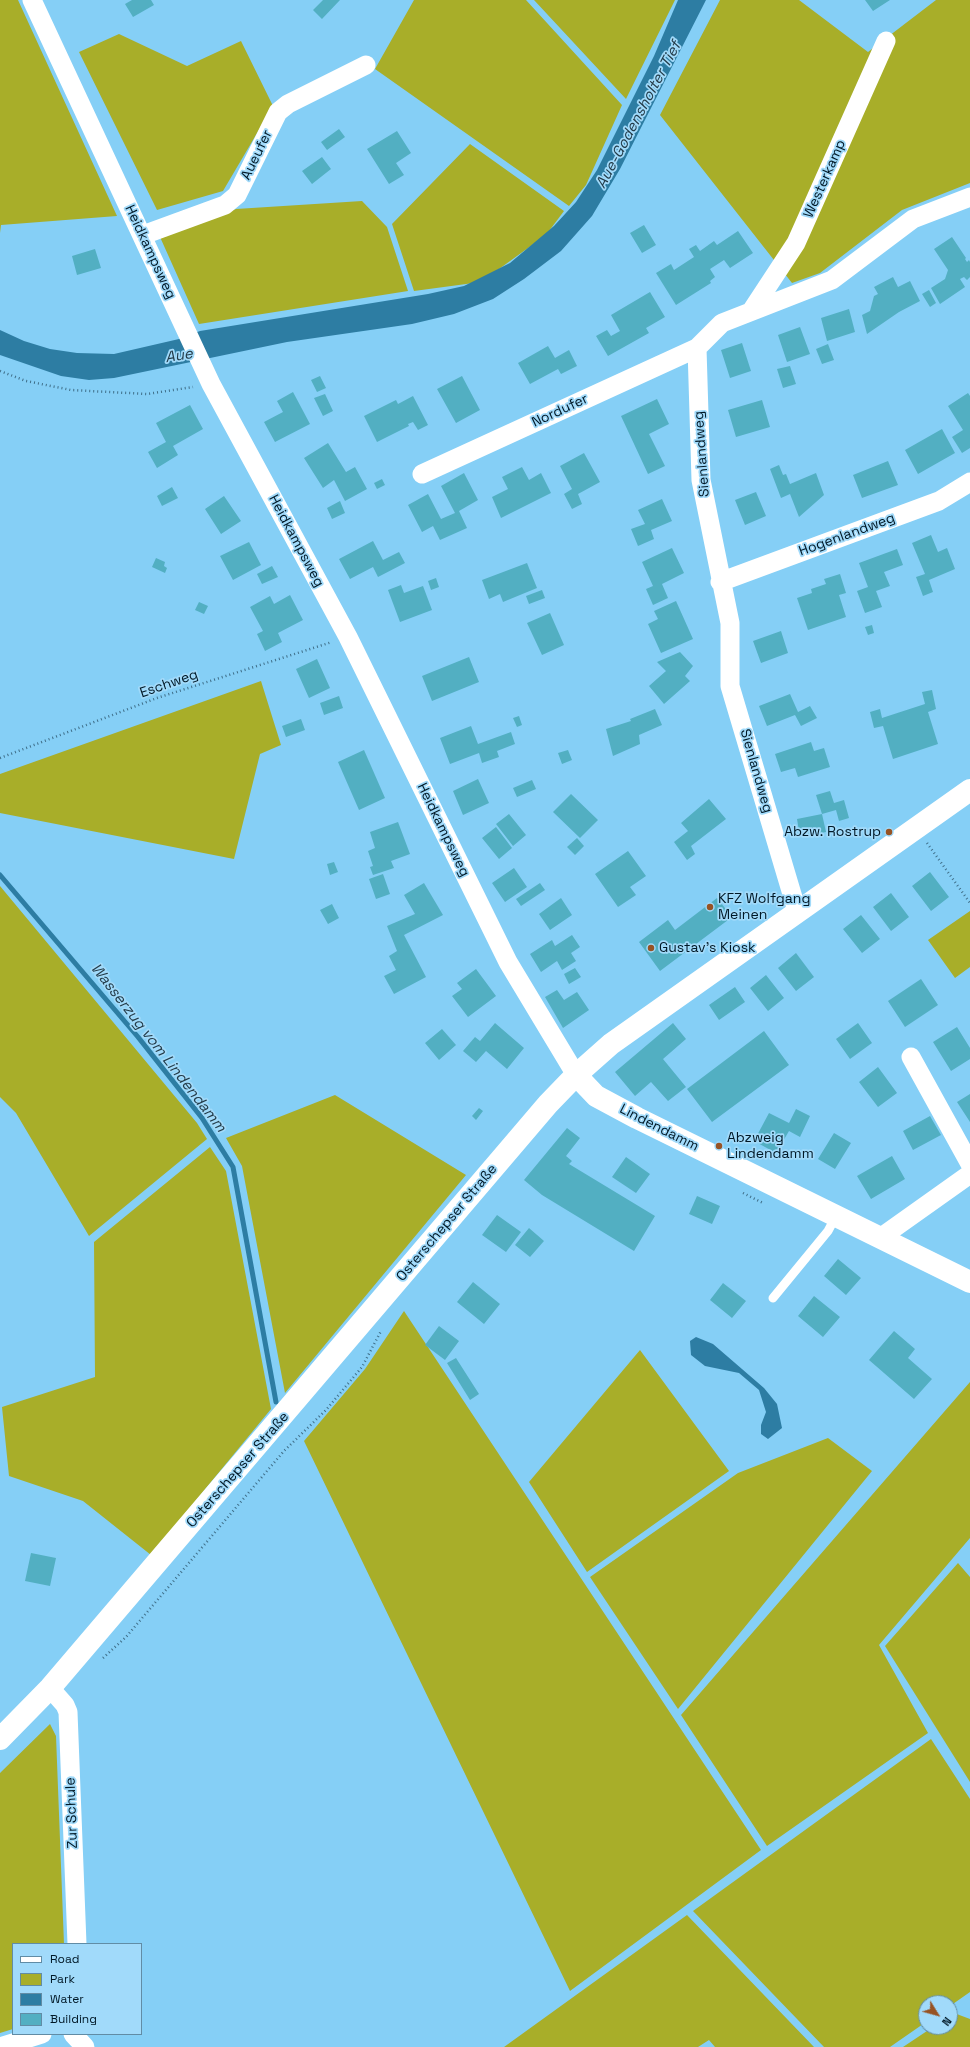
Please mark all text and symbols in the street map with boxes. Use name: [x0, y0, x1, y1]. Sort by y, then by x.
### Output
water label: Aue-Godensholter Tief: [593, 38, 685, 192]
street label: Aueufer: [238, 127, 276, 183]
street label: Westerkamp: [800, 137, 850, 221]
street label: Heidkampsweg: [121, 202, 179, 302]
water label: Aue: [164, 345, 194, 367]
street label: Nordufer: [529, 391, 591, 431]
street label: Sienlandweg: [691, 410, 713, 498]
street label: Heidkampsweg: [265, 492, 327, 590]
street label: Hogenlandweg: [797, 510, 897, 560]
street label: Eschweg: [138, 666, 200, 702]
street label: Sienlandweg: [736, 727, 776, 815]
street label: Heidkampsweg: [413, 780, 473, 880]
place label: Abzw. Rostrup: [784, 824, 881, 840]
marker: Abzw. Rostrup: [884, 827, 894, 837]
place label: KFZ Wolfgang Meinen: [718, 891, 810, 924]
marker: KFZ Wolfgang Meinen: [705, 902, 715, 912]
place label: Gustav's Kiosk: [659, 940, 756, 956]
marker: Gustav's Kiosk: [646, 943, 656, 953]
water label: Wasserzug vom Lindendamm: [87, 960, 229, 1136]
street label: Lindendamm: [617, 1101, 701, 1155]
place label: Abzweig Lindendamm: [727, 1130, 814, 1162]
marker: Abzweig Lindendamm: [714, 1141, 724, 1151]
street label: Osterschepser Straße: [393, 1161, 501, 1285]
street label: Osterschepser Straße: [183, 1409, 293, 1531]
street label: Zur Schule: [62, 1777, 82, 1849]
legend: [12, 1943, 142, 2035]
text: Road: [50, 1951, 79, 1967]
text: Park: [50, 1971, 75, 1987]
text: Water: [50, 1991, 84, 2007]
north arrow: [918, 1995, 958, 2035]
text: Building: [50, 2011, 97, 2027]
text: N: [939, 2014, 955, 2029]

